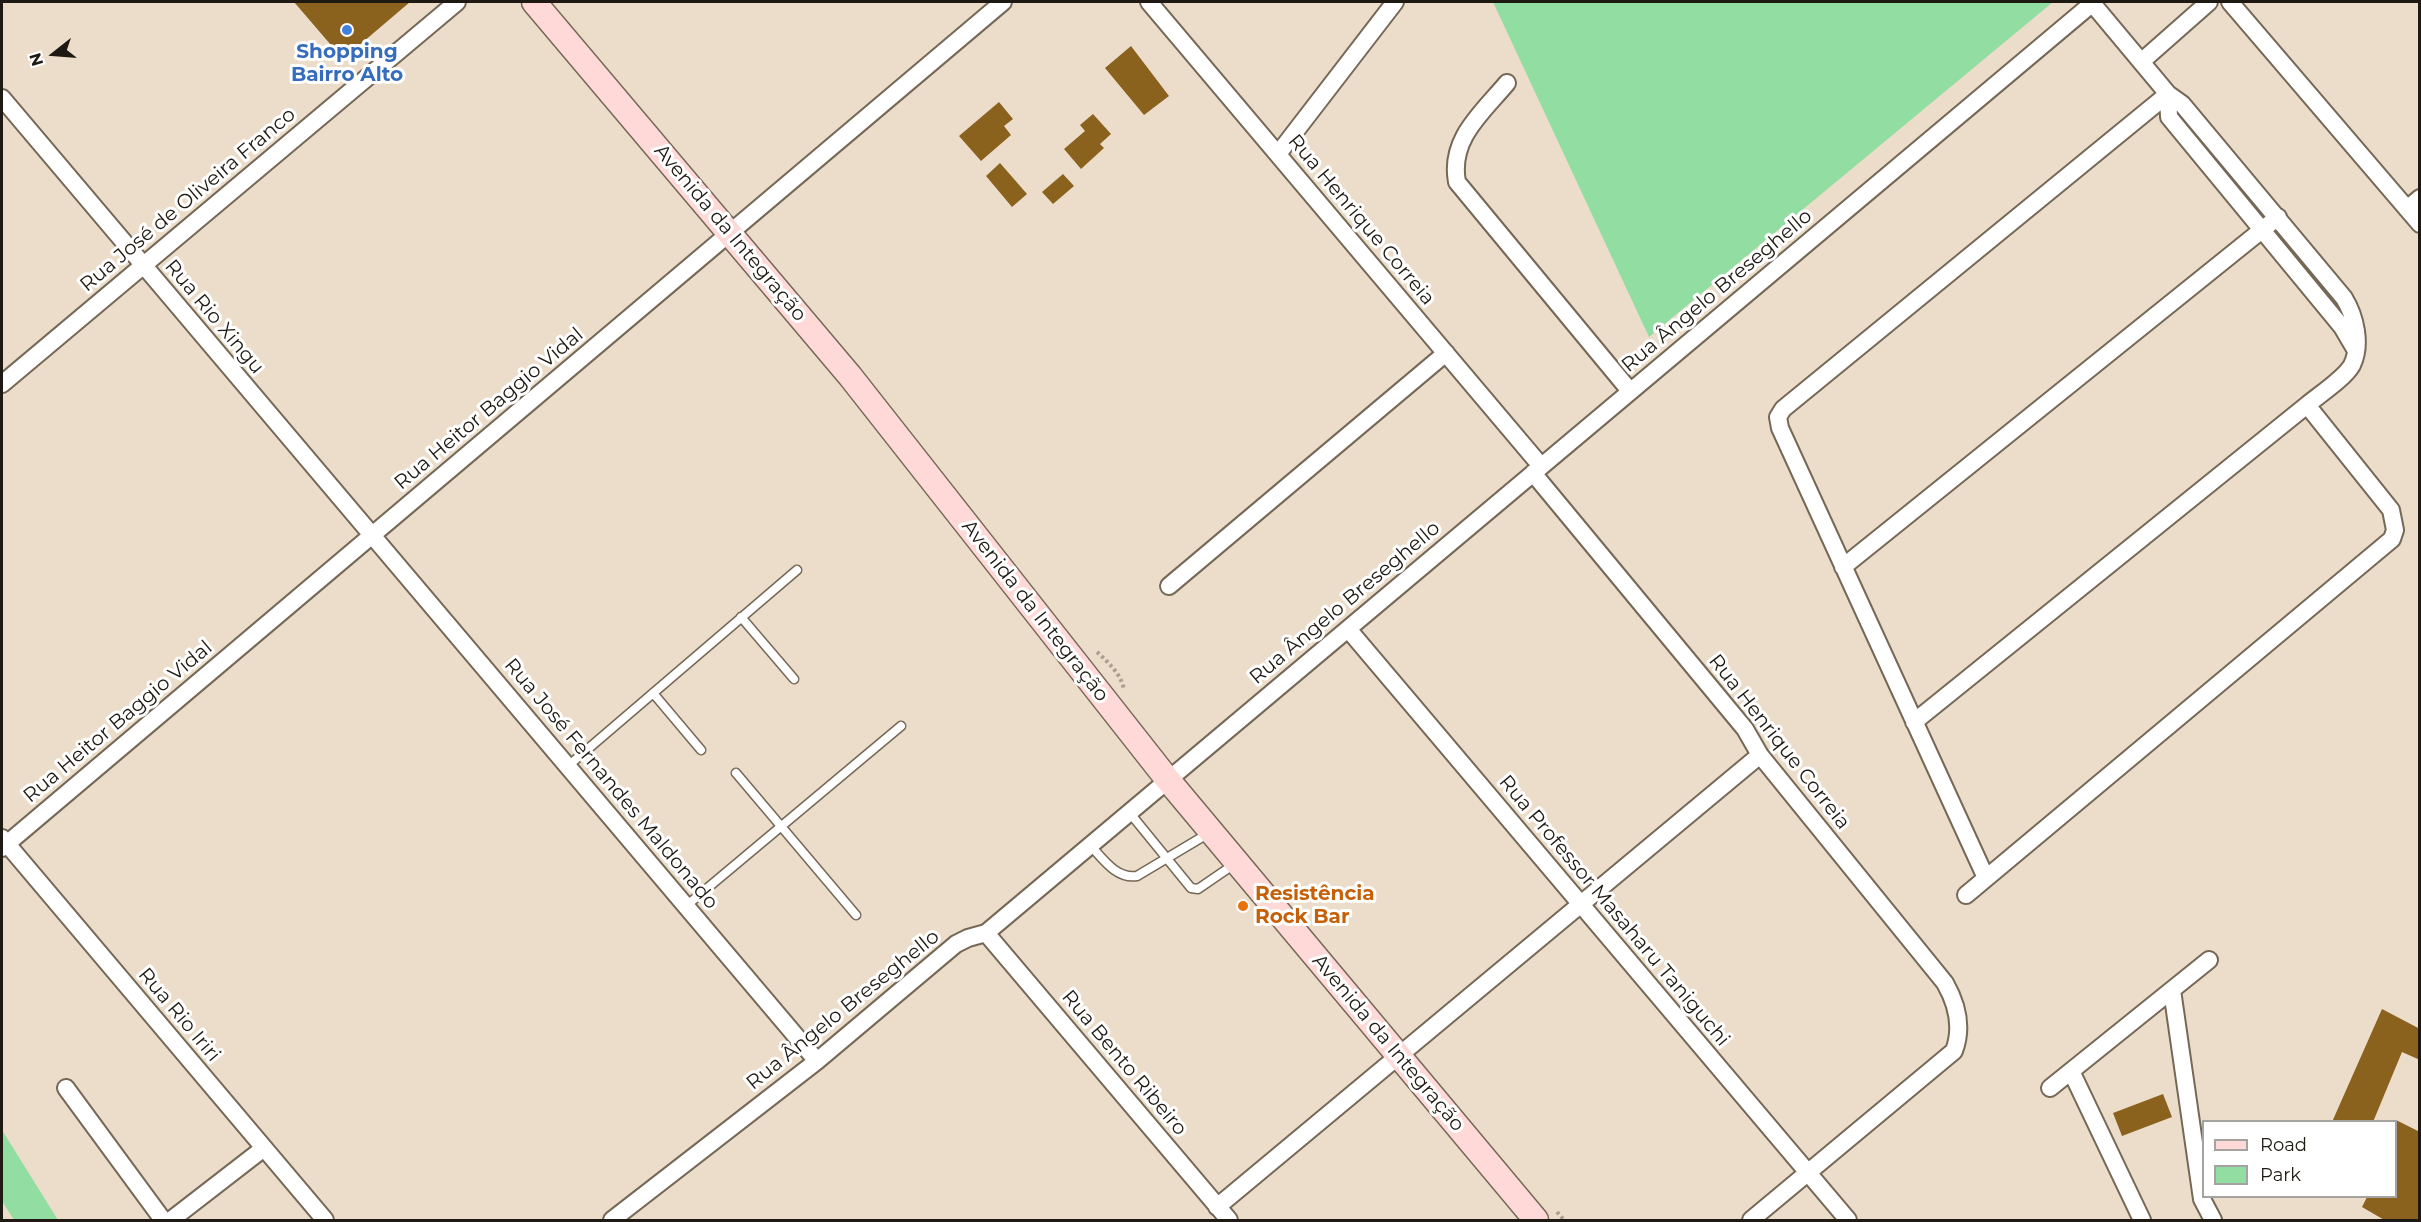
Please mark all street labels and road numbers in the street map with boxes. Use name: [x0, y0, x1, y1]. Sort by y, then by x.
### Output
street label: Rua José de Oliveira Franco: [75, 103, 301, 297]
street label: Rua Henrique Correia: [1283, 130, 1439, 310]
street label: Avenida da Integração: [649, 139, 811, 327]
street label: Rua Ângelo Breseghello: [1617, 204, 1817, 378]
street label: Rua Rio Xingu: [159, 255, 269, 379]
street label: Rua Heitor Baggio Vidal: [390, 323, 588, 495]
street label: Avenida da Integração: [957, 515, 1113, 707]
street label: Rua Ângelo Breseghello: [1245, 516, 1445, 690]
street label: Rua Heitor Baggio Vidal: [19, 636, 217, 808]
street label: Rua Henrique Correia: [1703, 650, 1855, 834]
street label: Rua José Fernandes Maldonado: [499, 654, 723, 914]
street label: Rua Professor Masaharu Taniguchi: [1493, 771, 1735, 1051]
street label: Rua Ângelo Breseghello: [742, 925, 944, 1095]
street label: Avenida da Integração: [1307, 949, 1469, 1137]
street label: Rua Rio Iriri: [133, 963, 225, 1067]
street label: Rua Bento Ribeiro: [1056, 985, 1192, 1141]

